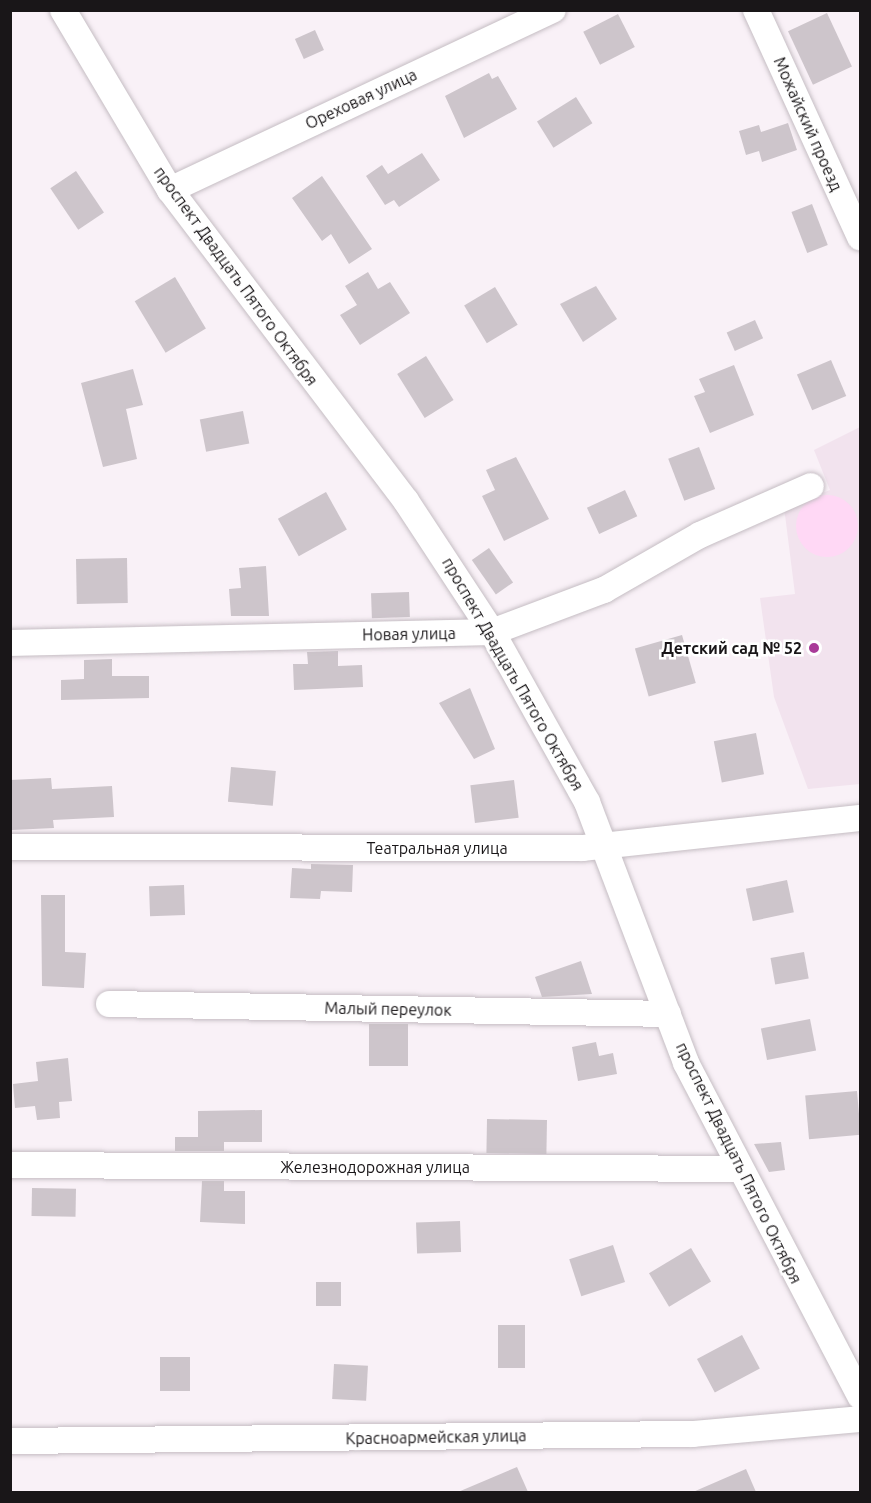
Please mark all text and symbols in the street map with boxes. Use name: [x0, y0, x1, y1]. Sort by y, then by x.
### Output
street label: Можайский проезд: [770, 54, 846, 194]
street label: Ореховая улица: [302, 65, 420, 133]
street label: проспект Двадцать Пятого Октября: [150, 163, 322, 389]
street label: проспект Двадцать Пятого Октября: [438, 554, 588, 794]
street label: Новая улица: [362, 624, 456, 644]
place label: Детский сад № 52: [661, 638, 802, 658]
marker: Детский сад № 52: [807, 641, 821, 655]
street label: Театральная улица: [366, 838, 508, 858]
street label: Малый переулок: [324, 998, 452, 1020]
street label: проспект Двадцать Пятого Октября: [672, 1039, 806, 1287]
street label: Железнодорожная улица: [280, 1157, 470, 1177]
street label: Красноармейская улица: [345, 1426, 527, 1448]

